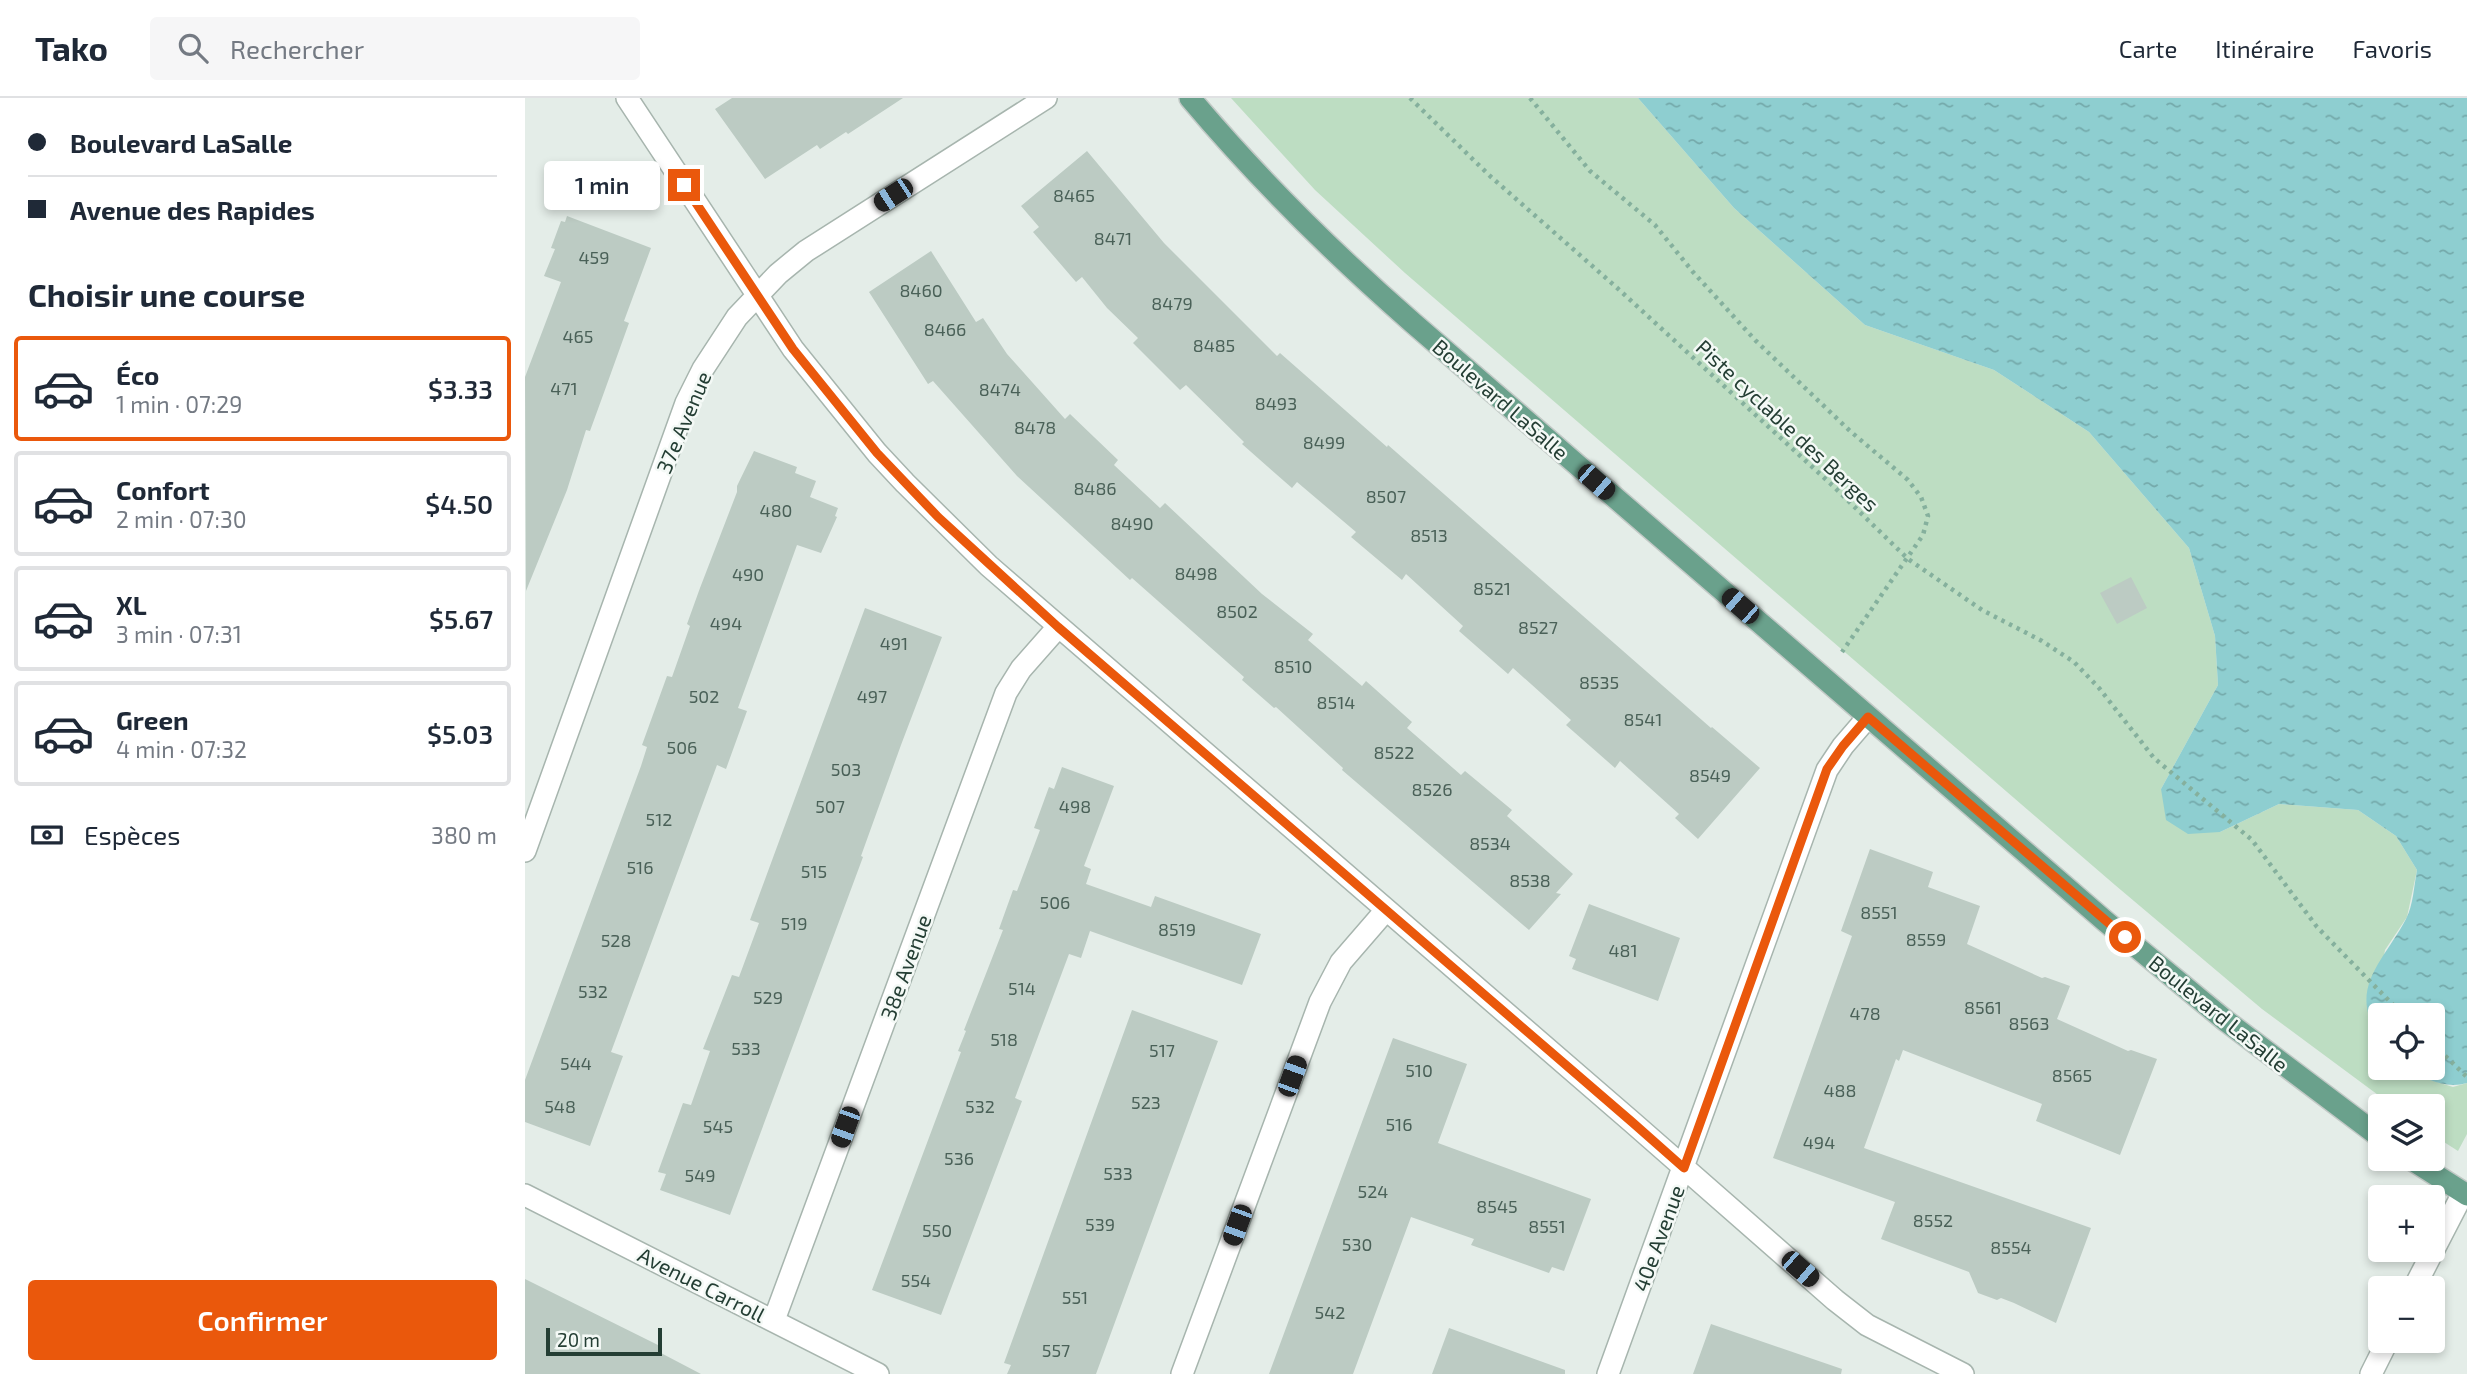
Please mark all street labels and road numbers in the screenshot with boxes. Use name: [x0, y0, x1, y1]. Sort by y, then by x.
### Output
street label: Boulevard LaSalle: [1428, 333, 1574, 465]
street label: Piste cyclable des Berges: [1692, 334, 1884, 516]
street label: 37e Avenue: [650, 367, 716, 477]
street label: 38e Avenue: [874, 911, 936, 1023]
street label: Boulevard LaSalle: [2145, 949, 2293, 1077]
street label: 40e Avenue: [1627, 1181, 1689, 1295]
street label: Avenue Carroll: [634, 1241, 771, 1327]

